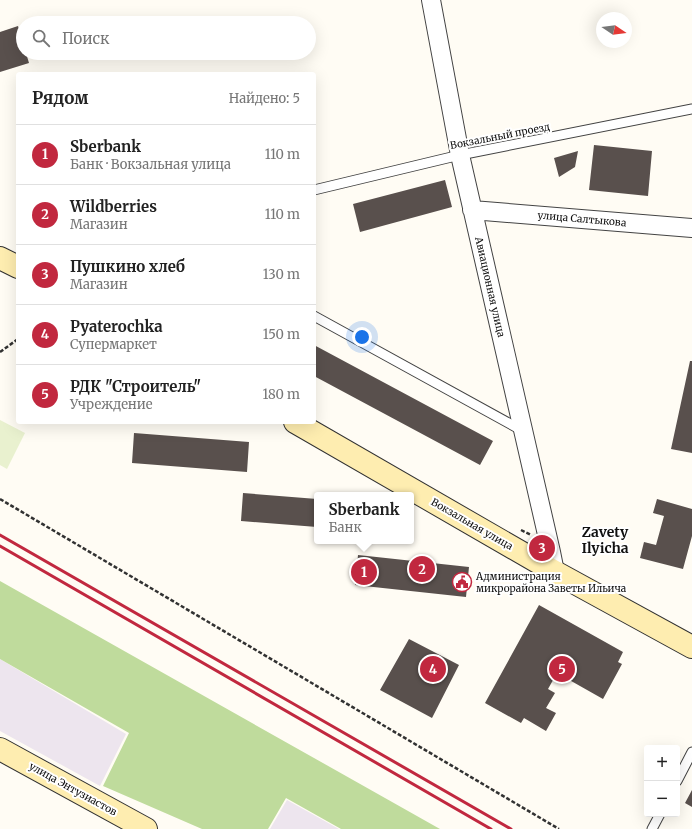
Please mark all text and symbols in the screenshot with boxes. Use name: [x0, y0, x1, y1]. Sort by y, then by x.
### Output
north arrow: [596, 12, 632, 48]
search box: [16, 16, 316, 60]
icon: search: [30, 27, 52, 49]
text: Поиск: [62, 29, 109, 48]
text: Рядом: [32, 87, 88, 109]
text: Найдено: 5: [229, 90, 300, 107]
street label: Вокзальный проезд: [449, 120, 551, 152]
text: Sberbank: [70, 137, 141, 156]
text: 1: [42, 146, 48, 163]
text: 110 m: [265, 146, 300, 163]
text: Банк · Вокзальная улица: [70, 156, 231, 173]
text: Wildberries: [70, 197, 157, 216]
text: 2: [41, 206, 49, 223]
text: 110 m: [265, 206, 300, 223]
street label: улица Салтыкова: [537, 209, 628, 229]
text: Магазин: [70, 216, 128, 233]
street label: Авиационная улица: [472, 235, 508, 339]
text: Пушкино хлеб: [70, 257, 185, 276]
text: 3: [41, 266, 49, 283]
text: 130 m: [263, 266, 300, 283]
text: Магазин: [70, 276, 128, 293]
text: Pyaterochka: [70, 317, 163, 336]
text: 4: [41, 326, 49, 343]
text: 150 m: [263, 326, 300, 343]
your location: [352, 327, 372, 347]
text: Супермаркет: [70, 336, 157, 353]
text: РДК "Строитель": [70, 377, 201, 396]
text: 5: [41, 386, 49, 403]
text: 180 m: [262, 386, 300, 403]
text: Учреждение: [70, 396, 152, 413]
popup: [314, 492, 414, 544]
street label: Вокзальная улица: [429, 495, 516, 553]
text: Sberbank: [329, 500, 399, 519]
text: Банк: [329, 519, 362, 536]
district label: Zavety Ilyicha: [581, 523, 629, 557]
pin: 3: [529, 533, 555, 563]
pin: 2: [409, 554, 435, 584]
pin: 1: [351, 557, 377, 587]
place label: Администрация микрорайона Заветы Ильича: [475, 570, 627, 595]
public building icon: Администрация микрорайона Заветы Ильича: [451, 571, 473, 593]
pin: 4: [420, 654, 446, 684]
pin: 5: [549, 654, 575, 684]
map controls: [644, 745, 680, 817]
button: +: [644, 745, 680, 781]
street label: улица Энтузиастов: [27, 759, 119, 819]
button: −: [644, 781, 680, 817]

